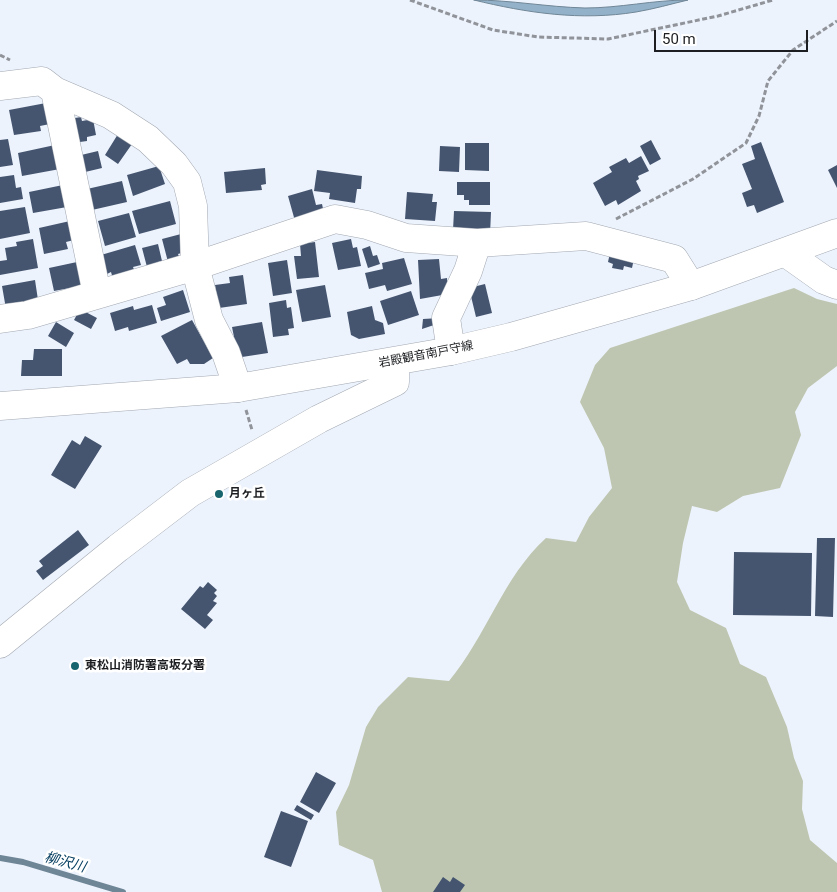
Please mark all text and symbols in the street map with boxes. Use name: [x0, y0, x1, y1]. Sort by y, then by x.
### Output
scale bar: [657, 20, 811, 52]
text: 50 m: [662, 30, 696, 48]
street label: 岩殿観音南戸守線: [378, 339, 474, 371]
place label: 月ヶ丘: [229, 487, 265, 501]
marker: 月ヶ丘: [213, 488, 225, 500]
place label: 東松山消防署高坂分署: [85, 659, 205, 673]
marker: 東松山消防署高坂分署: [69, 660, 81, 672]
water label: 柳沢川: [43, 849, 87, 877]

